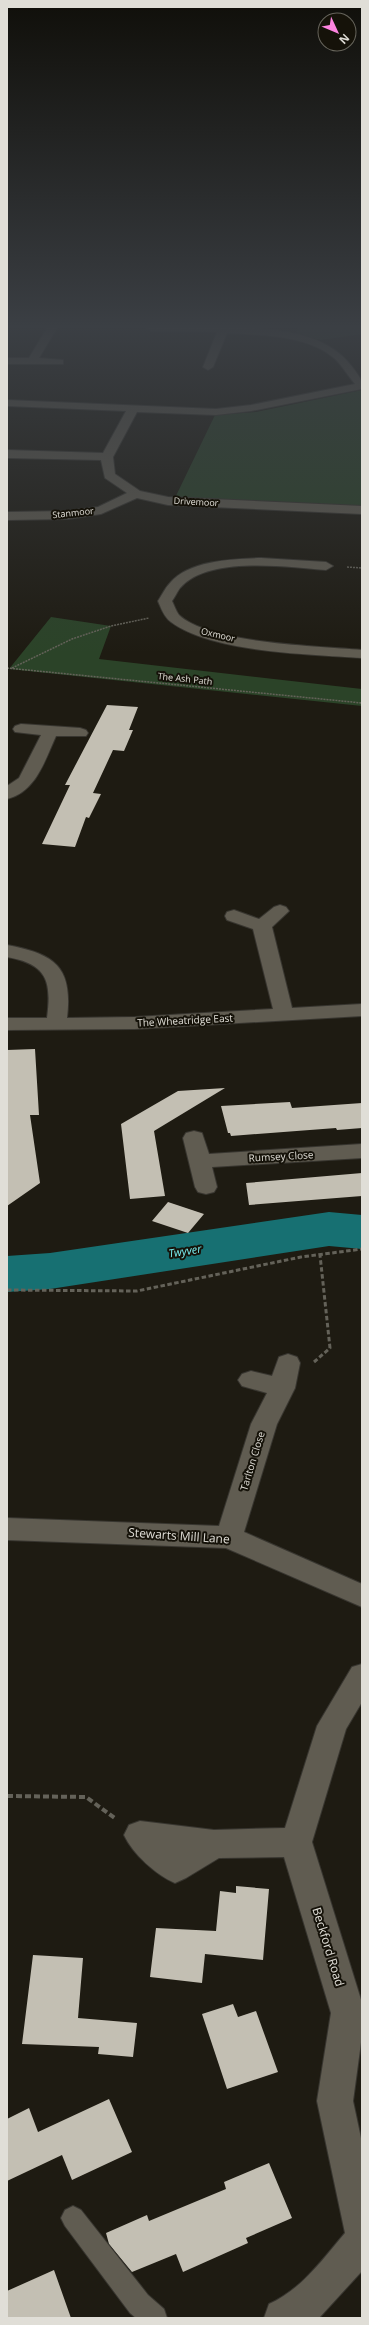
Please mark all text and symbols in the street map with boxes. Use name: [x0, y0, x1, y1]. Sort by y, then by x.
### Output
north arrow: [317, 12, 357, 52]
text: N: [336, 31, 353, 48]
street label: Drivemoor: [173, 494, 219, 509]
street label: Stanmoor: [52, 504, 95, 521]
street label: Oxmoor: [200, 624, 237, 645]
street label: The Ash Path: [157, 669, 213, 688]
street label: The Wheatridge East: [137, 1010, 234, 1029]
street label: Rumsey Close: [248, 1147, 314, 1165]
water label: Twyver: [167, 1240, 203, 1261]
street label: Tarlton Close: [236, 1429, 268, 1492]
street label: Stewarts Mill Lane: [128, 1523, 231, 1548]
street label: Beckford Road: [308, 1905, 349, 1988]

